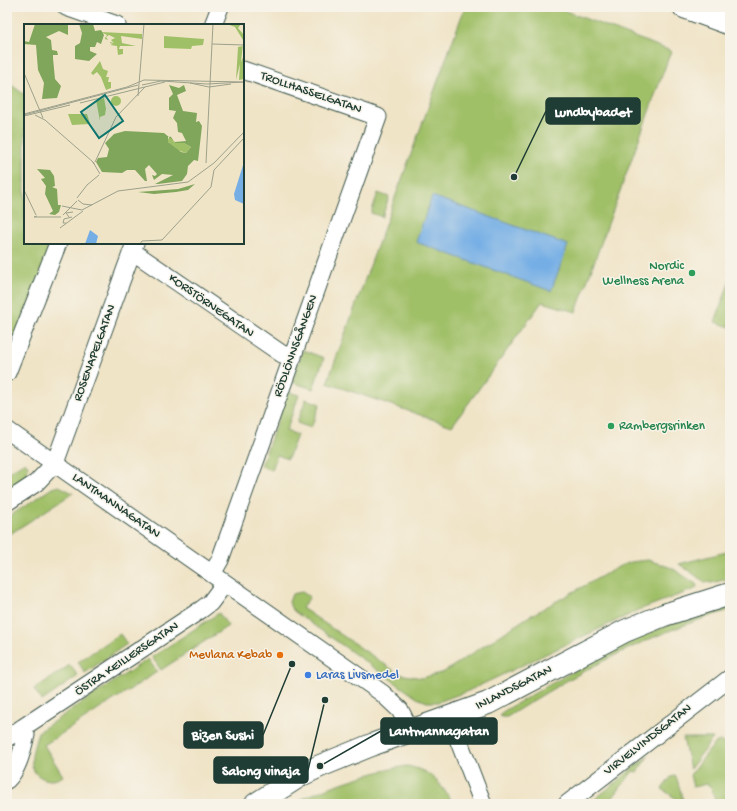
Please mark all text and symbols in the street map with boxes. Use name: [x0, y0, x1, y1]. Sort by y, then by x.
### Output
inset map: [24, 24, 244, 244]
street label: TROLLHASSELGATAN: [257, 68, 364, 117]
callout: Lundbybadet: [546, 98, 640, 124]
text: Lundbybadet: [554, 105, 633, 122]
place label: Nordic Wellness Arena: [603, 259, 685, 289]
marker: Nordic Wellness Arena: [687, 268, 697, 278]
street label: KORSTÖRNEGATAN: [165, 271, 257, 341]
street label: RÖDLÖNNSGÅNGEN: [270, 292, 321, 399]
street label: ROSENAPELGATAN: [71, 303, 119, 403]
place label: Rambergsrinken: [619, 419, 706, 434]
marker: Rambergsrinken: [606, 421, 616, 431]
street label: LANTMANNAGATAN: [69, 470, 163, 542]
street label: ÖSTRA KEILLERSGATAN: [72, 619, 182, 699]
place label: Mevlana Kebab: [189, 648, 272, 663]
marker: Mevlana Kebab: [275, 650, 285, 660]
street label: INLANDSGATAN: [473, 662, 555, 714]
place label: Laras Livsmedel: [316, 668, 399, 683]
marker: Laras Livsmedel: [303, 670, 313, 680]
street label: VIRVELVINDSGATAN: [600, 701, 695, 780]
callout: Lantmannagatan: [381, 718, 497, 744]
callout: Bizen Sushi: [184, 722, 263, 748]
text: Lantmannagatan: [389, 724, 489, 741]
text: Bizen Sushi: [191, 728, 254, 745]
callout: Salong vinaja: [214, 757, 308, 783]
text: Salong vinaja: [222, 764, 301, 781]

